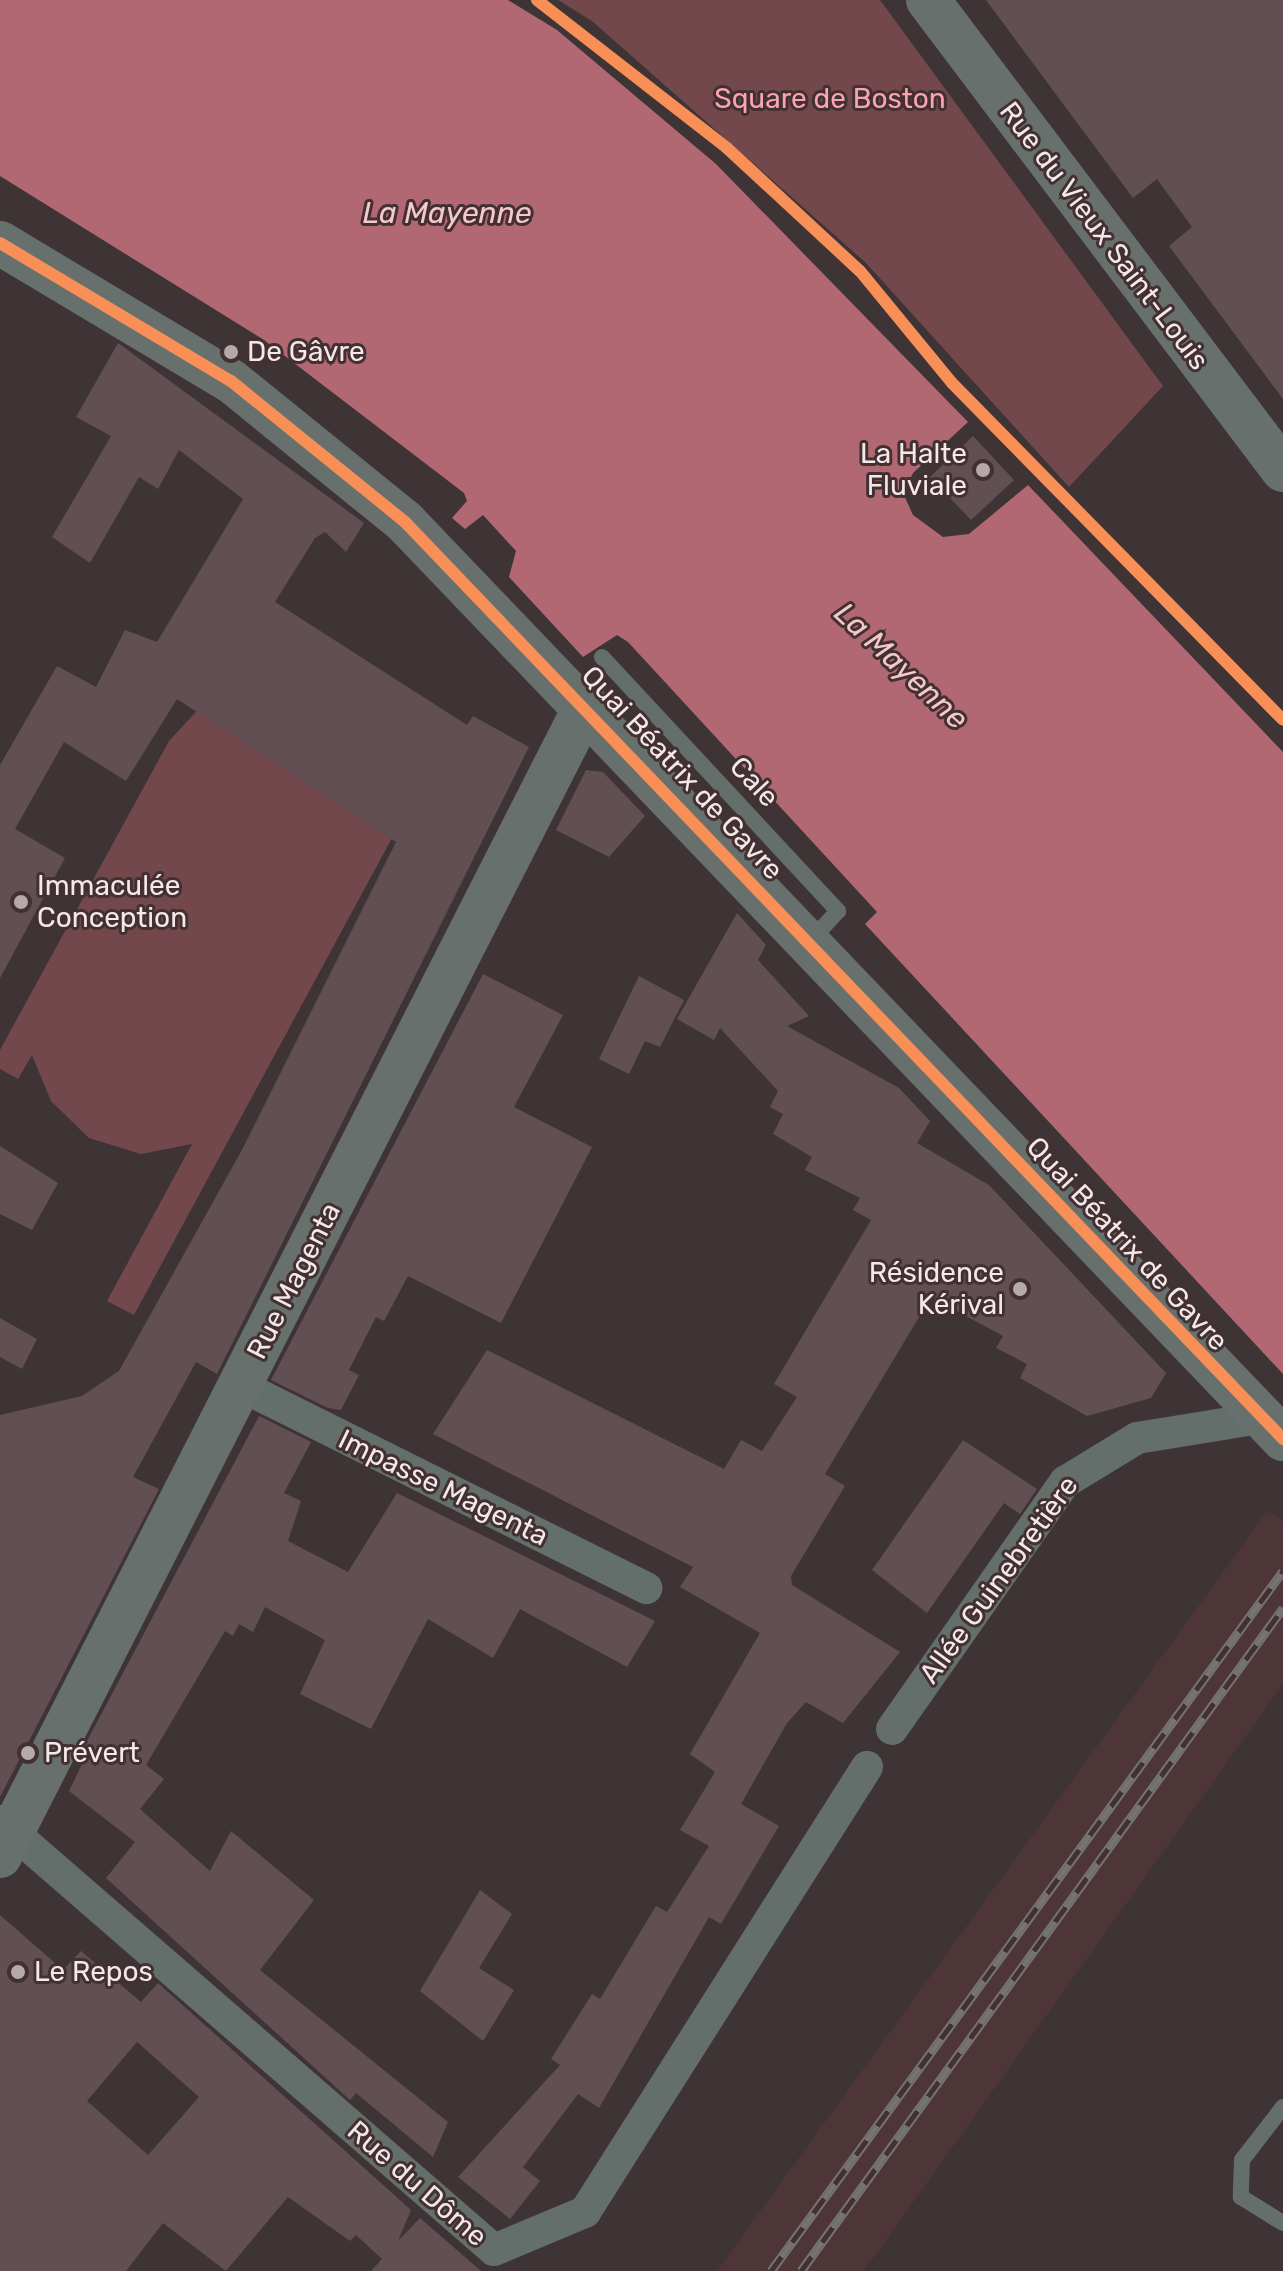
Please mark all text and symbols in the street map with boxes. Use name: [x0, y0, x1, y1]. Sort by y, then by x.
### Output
park label: Square de Boston: [714, 82, 946, 116]
street label: Rue du Vieux Saint-Louis: [992, 95, 1216, 377]
water label: La Mayenne: [362, 195, 532, 231]
place label: De Gâvre: [247, 335, 365, 369]
marker: De Gâvre: [222, 343, 240, 361]
place label: La Halte Fluviale: [860, 437, 967, 503]
marker: La Halte Fluviale: [974, 461, 992, 479]
water label: La Mayenne: [827, 595, 975, 737]
street label: Quai Béatrix de Gavre: [574, 659, 790, 887]
street label: Cale: [722, 750, 786, 814]
place label: Immaculée Conception: [37, 869, 187, 935]
marker: Immaculée Conception: [12, 893, 30, 911]
street label: Quai Béatrix de Gavre: [1019, 1130, 1235, 1358]
street label: Rue Magenta: [240, 1197, 348, 1365]
place label: Résidence Kérival: [869, 1256, 1004, 1322]
marker: Résidence Kérival: [1011, 1280, 1029, 1298]
street label: Impasse Magenta: [333, 1423, 553, 1553]
street label: Allée Guinebretière: [913, 1470, 1085, 1690]
place label: Prévert: [44, 1736, 140, 1770]
marker: Prévert: [19, 1744, 37, 1762]
place label: Le Repos: [34, 1955, 153, 1989]
marker: Le Repos: [9, 1963, 27, 1981]
street label: Rue du Dôme: [340, 2114, 494, 2254]

